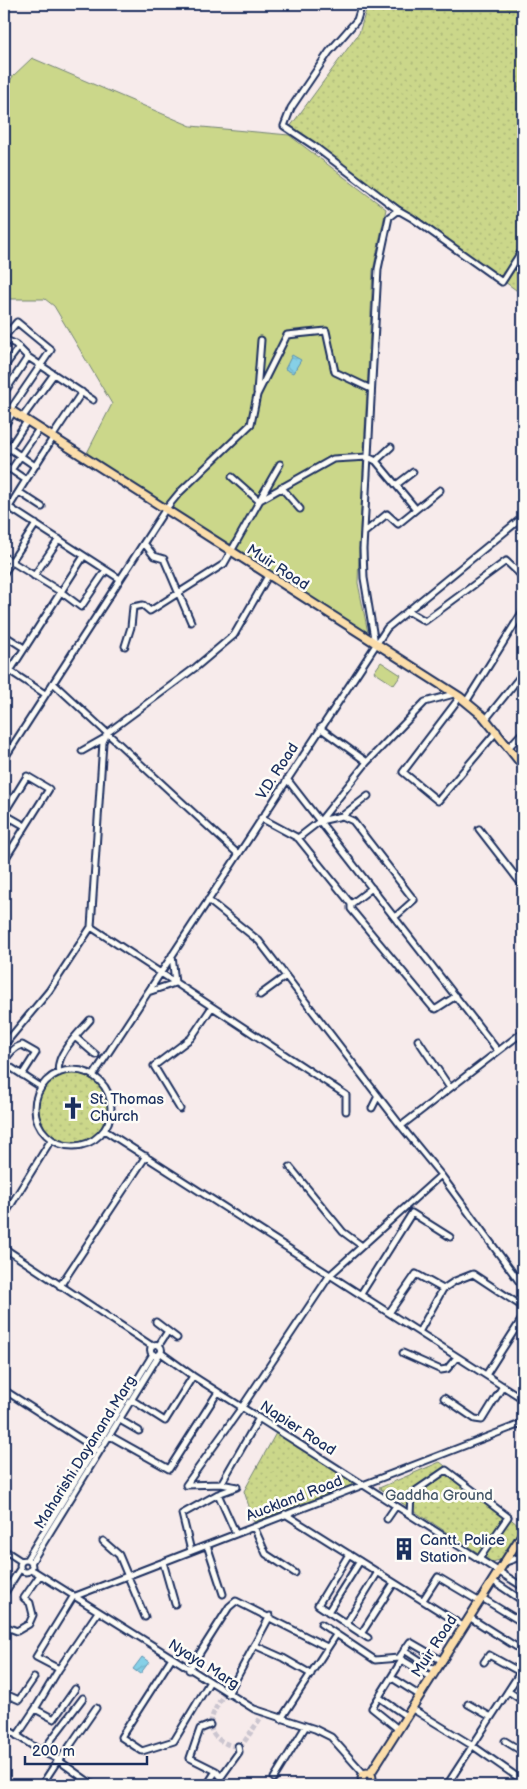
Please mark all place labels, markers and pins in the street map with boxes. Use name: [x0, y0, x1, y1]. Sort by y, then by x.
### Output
place label: St. Thomas Church: [90, 1090, 165, 1126]
church icon: St. Thomas Church: [60, 1095, 86, 1121]
place label: Cantt. Police Station: [420, 1531, 505, 1567]
building icon: Cantt. Police Station: [391, 1536, 417, 1562]

